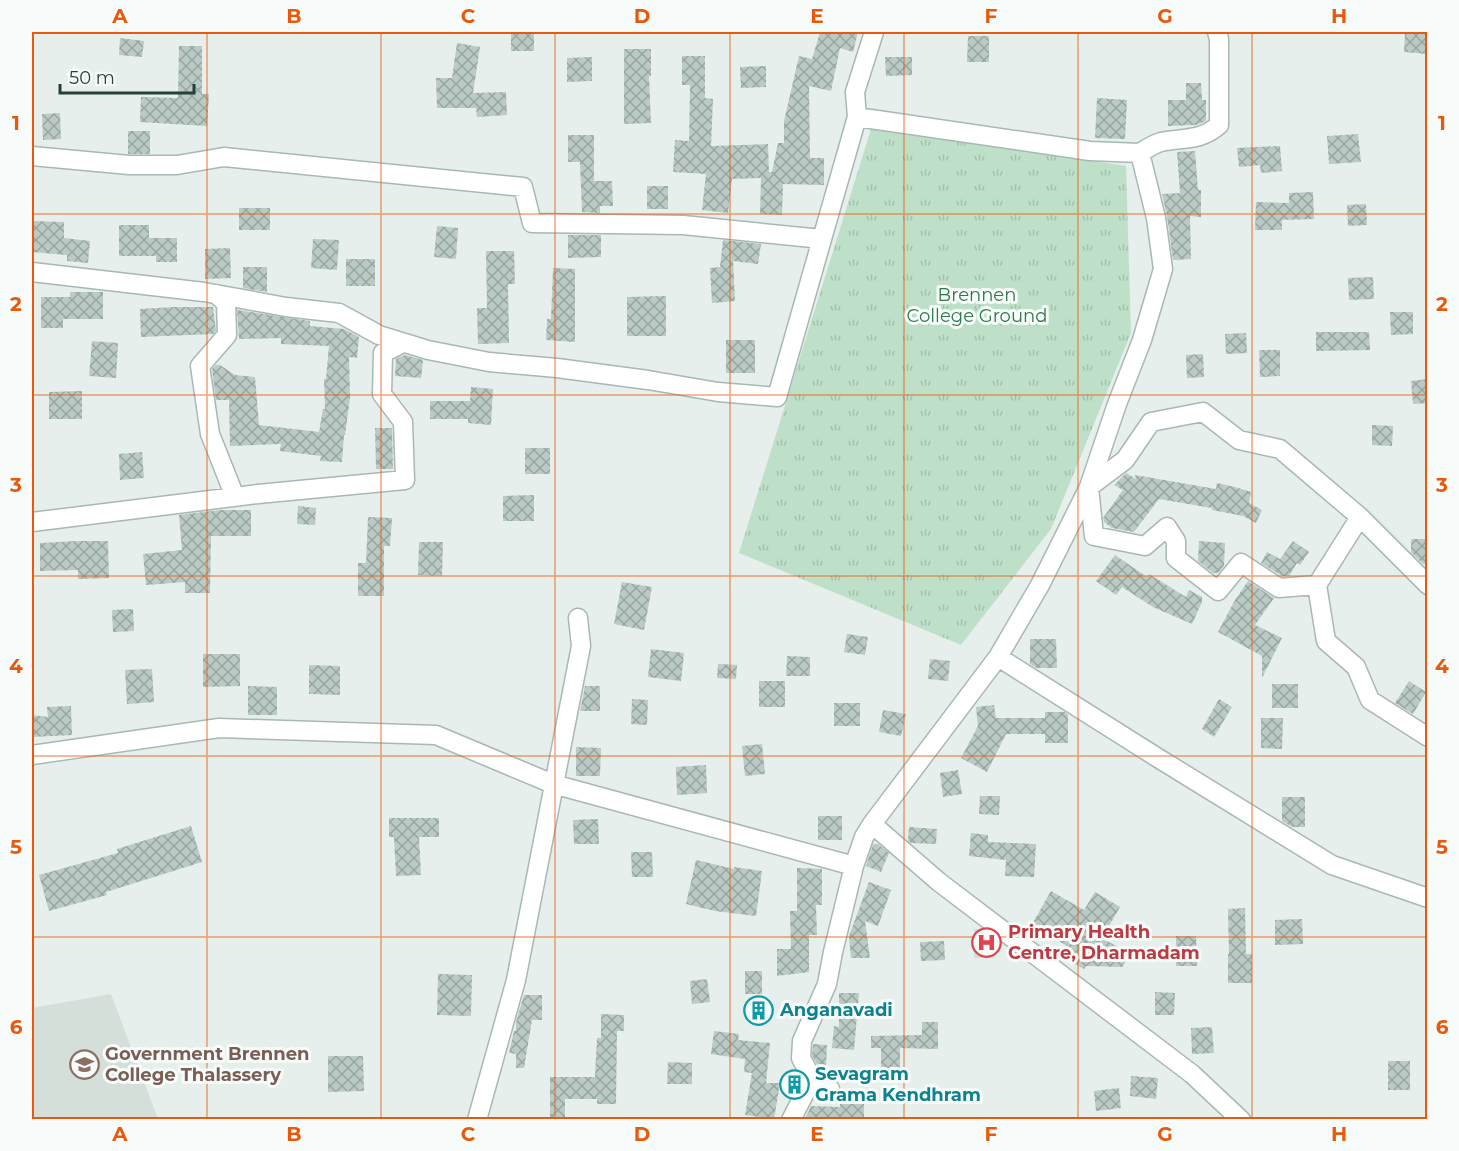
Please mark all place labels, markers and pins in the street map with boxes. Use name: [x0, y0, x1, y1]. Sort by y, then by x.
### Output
place label: Primary Health Centre, Dharmadam: [1008, 921, 1200, 964]
hospital icon: Primary Health Centre, Dharmadam: [971, 926, 1003, 958]
building icon: Anganavadi: [743, 994, 775, 1026]
place label: Anganavadi: [779, 999, 893, 1021]
place label: Government Brennen College Thalassery: [105, 1043, 310, 1086]
school or university icon: Government Brennen College Thalassery: [68, 1048, 100, 1080]
place label: Sevagram Grama Kendhram: [815, 1063, 981, 1106]
building icon: Sevagram Grama Kendhram: [778, 1068, 810, 1100]

